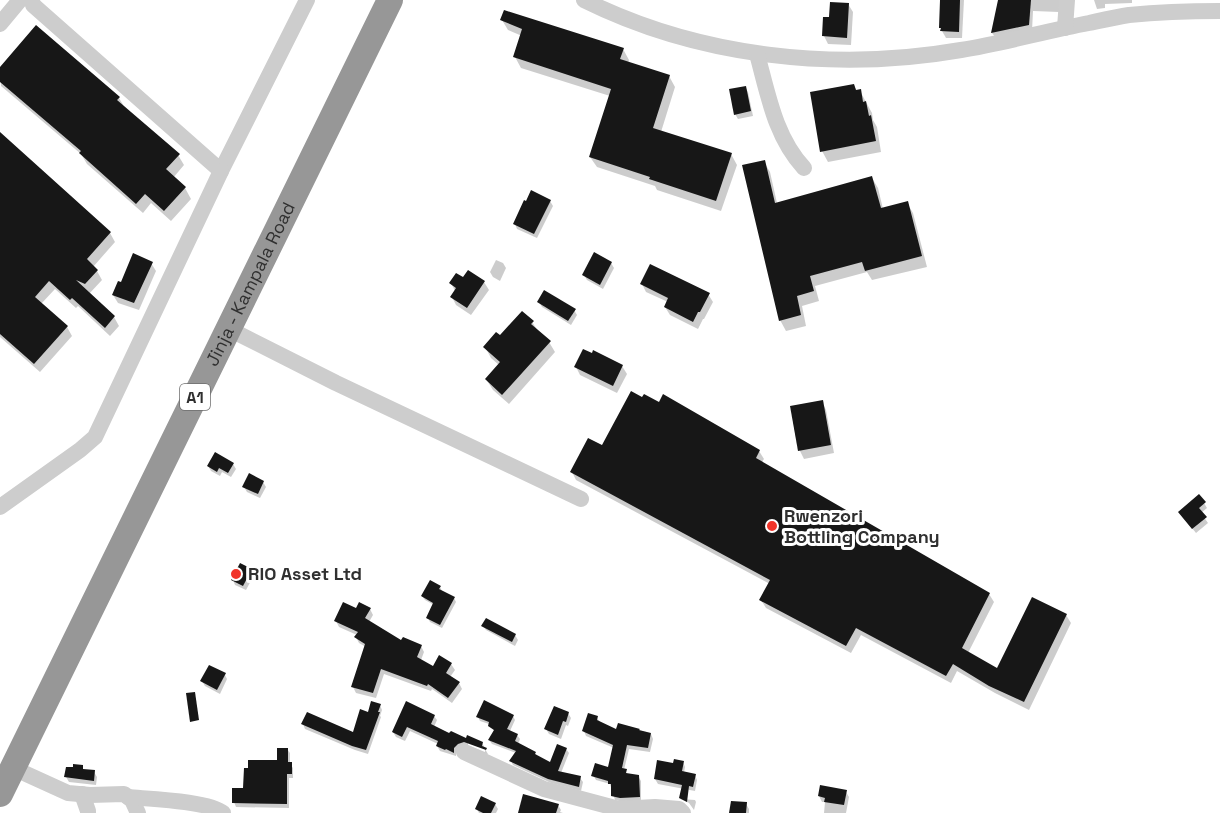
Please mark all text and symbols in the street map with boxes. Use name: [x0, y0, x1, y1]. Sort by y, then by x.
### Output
street label: Jinja - Kampala Road: [200, 198, 300, 370]
road number: A1: [180, 384, 210, 410]
place label: Rwenzori Bottling Company: [784, 504, 940, 548]
marker: Rwenzori Bottling Company: [765, 519, 779, 533]
place label: RIO Asset Ltd: [248, 562, 362, 585]
marker: RIO Asset Ltd: [229, 567, 243, 581]

